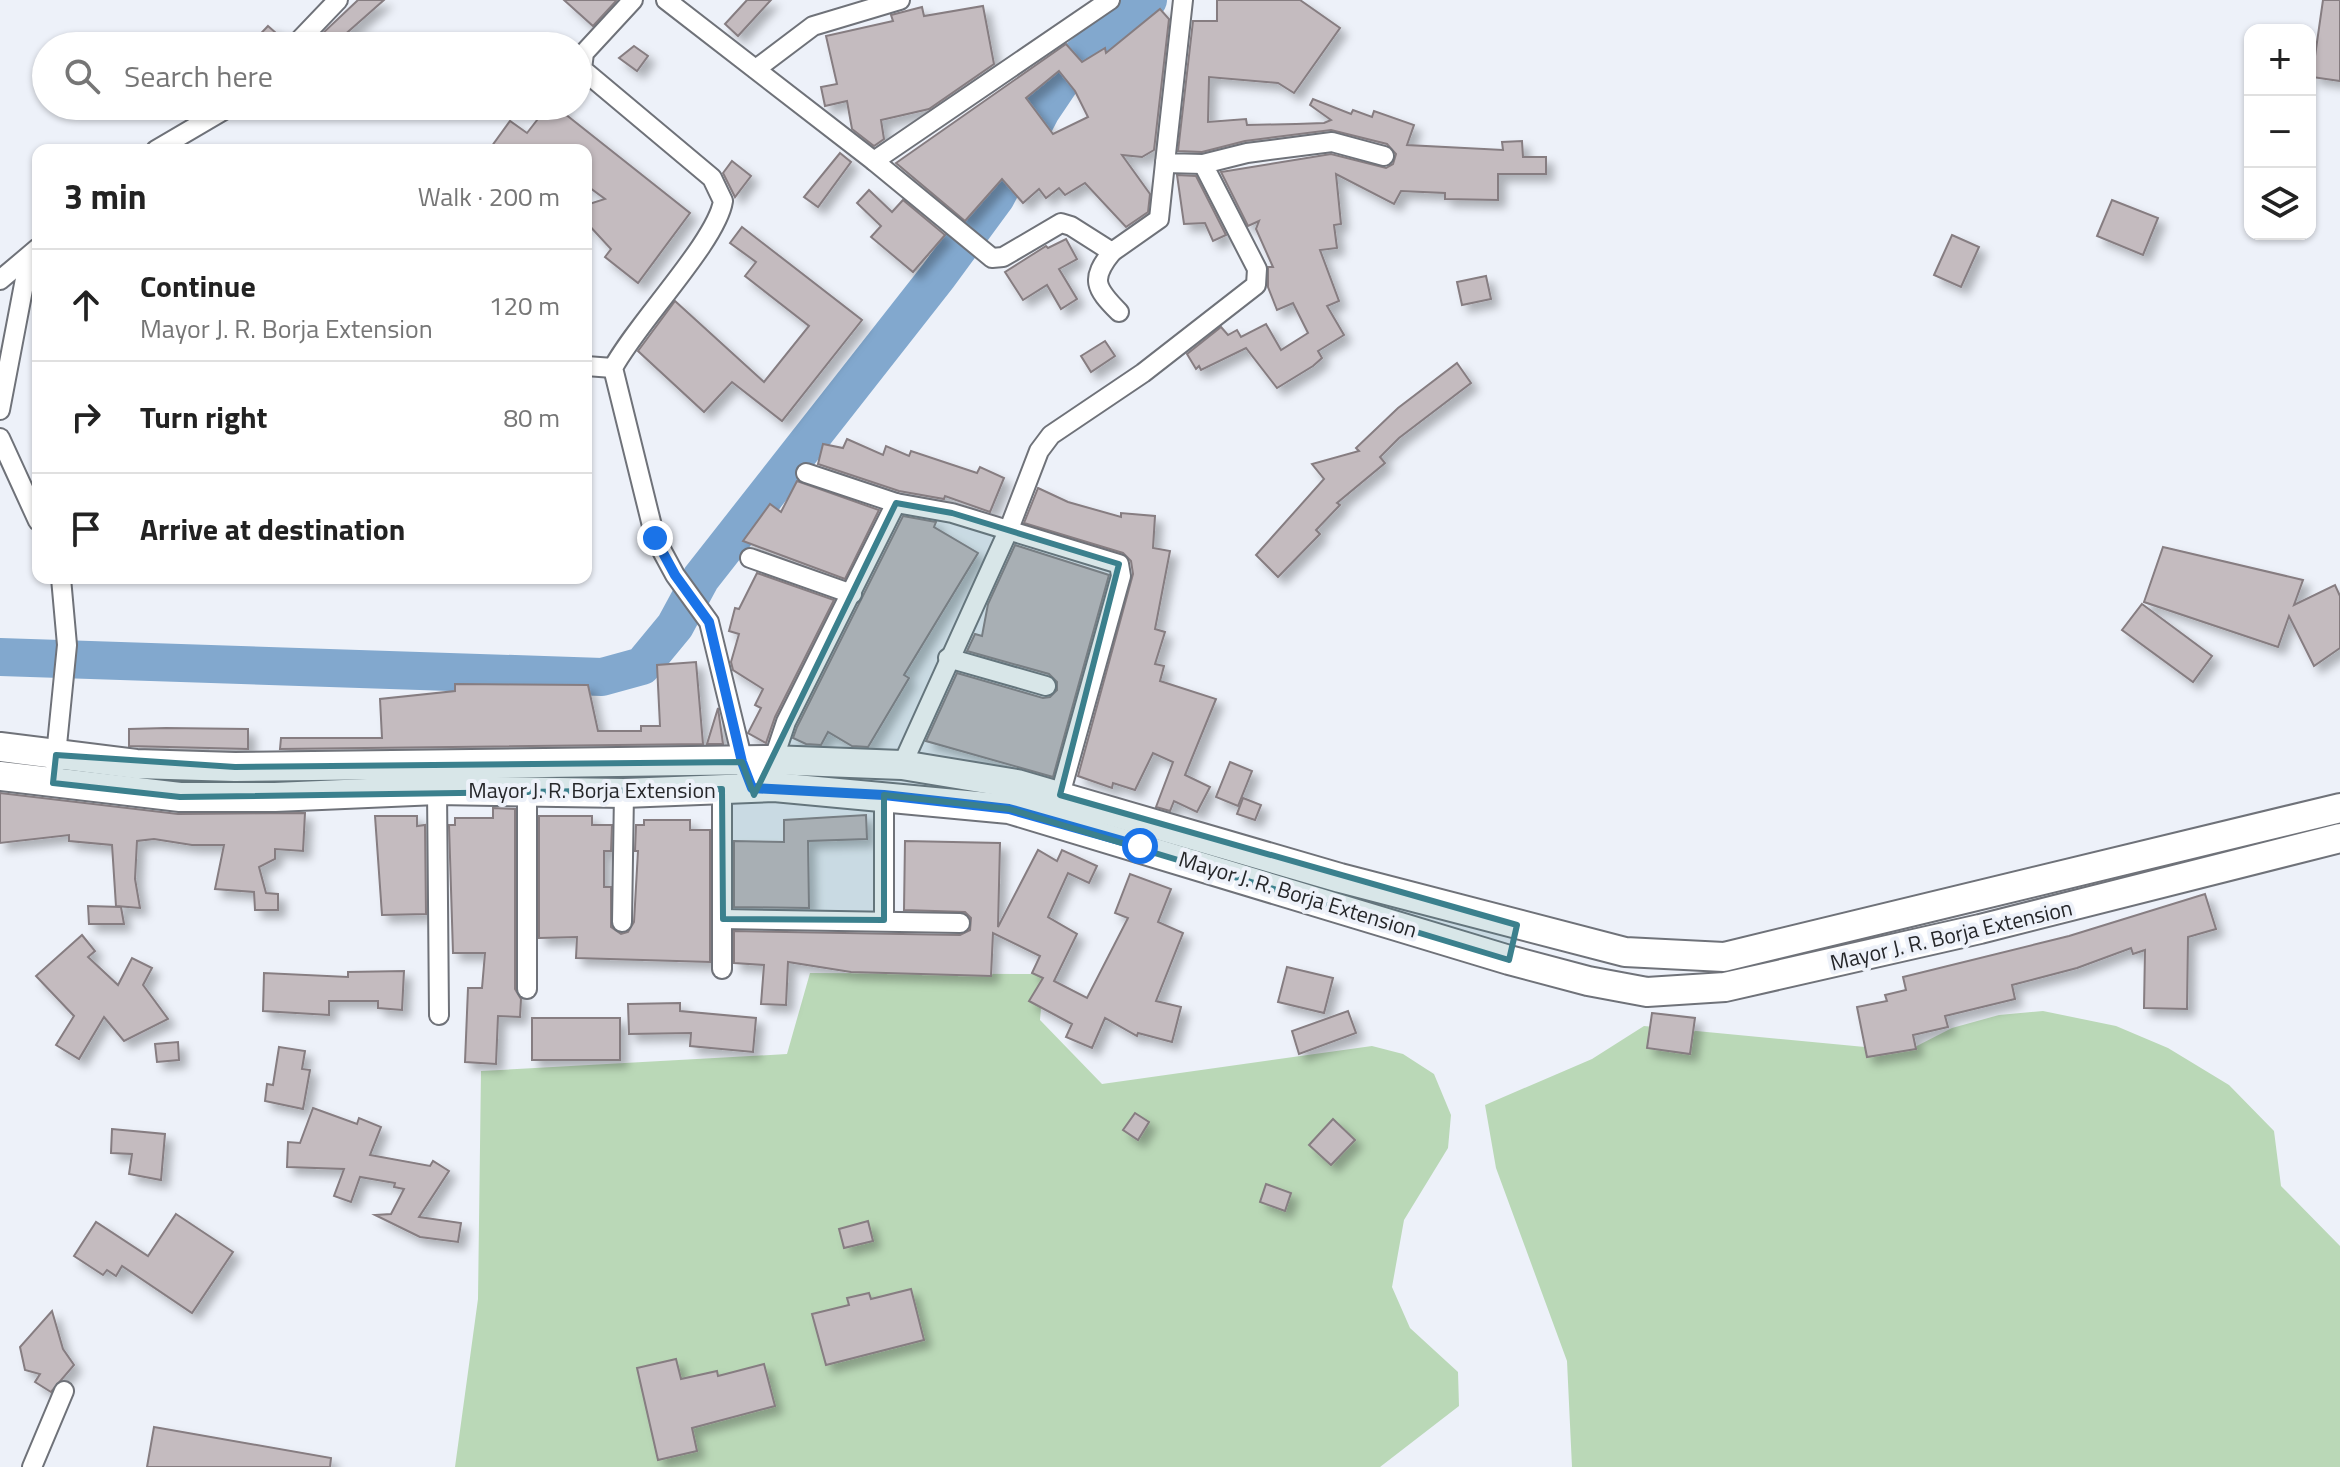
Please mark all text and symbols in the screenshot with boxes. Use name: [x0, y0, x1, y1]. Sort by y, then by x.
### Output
map controls: [2244, 24, 2316, 240]
button: +: [2244, 24, 2316, 96]
search box: [32, 32, 592, 120]
text: Search here: [124, 53, 273, 99]
icon: search: [60, 54, 104, 98]
button: −: [2244, 96, 2316, 168]
button: layers: [2244, 168, 2316, 240]
text: 3 min: [64, 170, 147, 222]
text: Walk · 200 m: [418, 177, 560, 216]
text: Continue: [140, 263, 256, 309]
icon: ahead: [64, 283, 108, 327]
text: 120 m: [489, 286, 560, 325]
text: Mayor J. R. Borja Extension: [140, 309, 433, 348]
text: Turn right: [140, 394, 268, 440]
icon: right: [64, 395, 108, 439]
text: 80 m: [503, 398, 560, 437]
text: Arrive at destination: [140, 506, 405, 552]
icon: arrive: [64, 507, 108, 551]
route end: [637, 520, 673, 556]
street label: Mayor J. R. Borja Extension: [468, 773, 716, 807]
route start: [1122, 828, 1158, 864]
street label: Mayor J. R. Borja Extension: [1175, 842, 1421, 946]
street label: Mayor J. R. Borja Extension: [1827, 891, 2075, 979]

